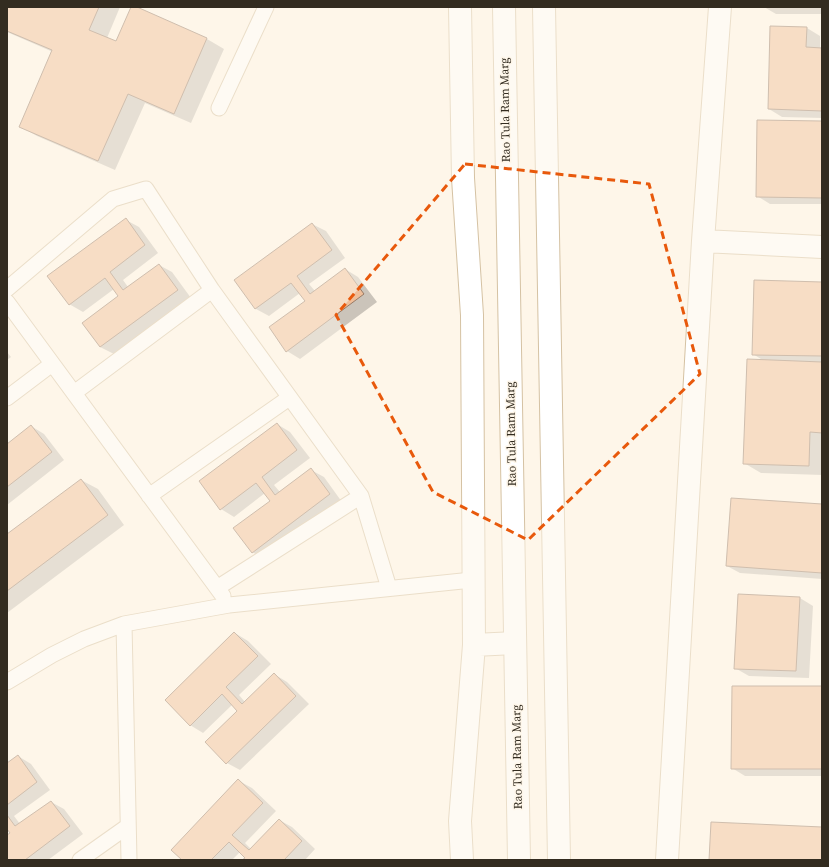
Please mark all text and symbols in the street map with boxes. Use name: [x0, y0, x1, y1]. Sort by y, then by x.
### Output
street label: Rao Tula Ram Marg: [496, 58, 514, 162]
street label: Rao Tula Ram Marg: [502, 382, 520, 486]
street label: Rao Tula Ram Marg: [508, 705, 526, 809]

